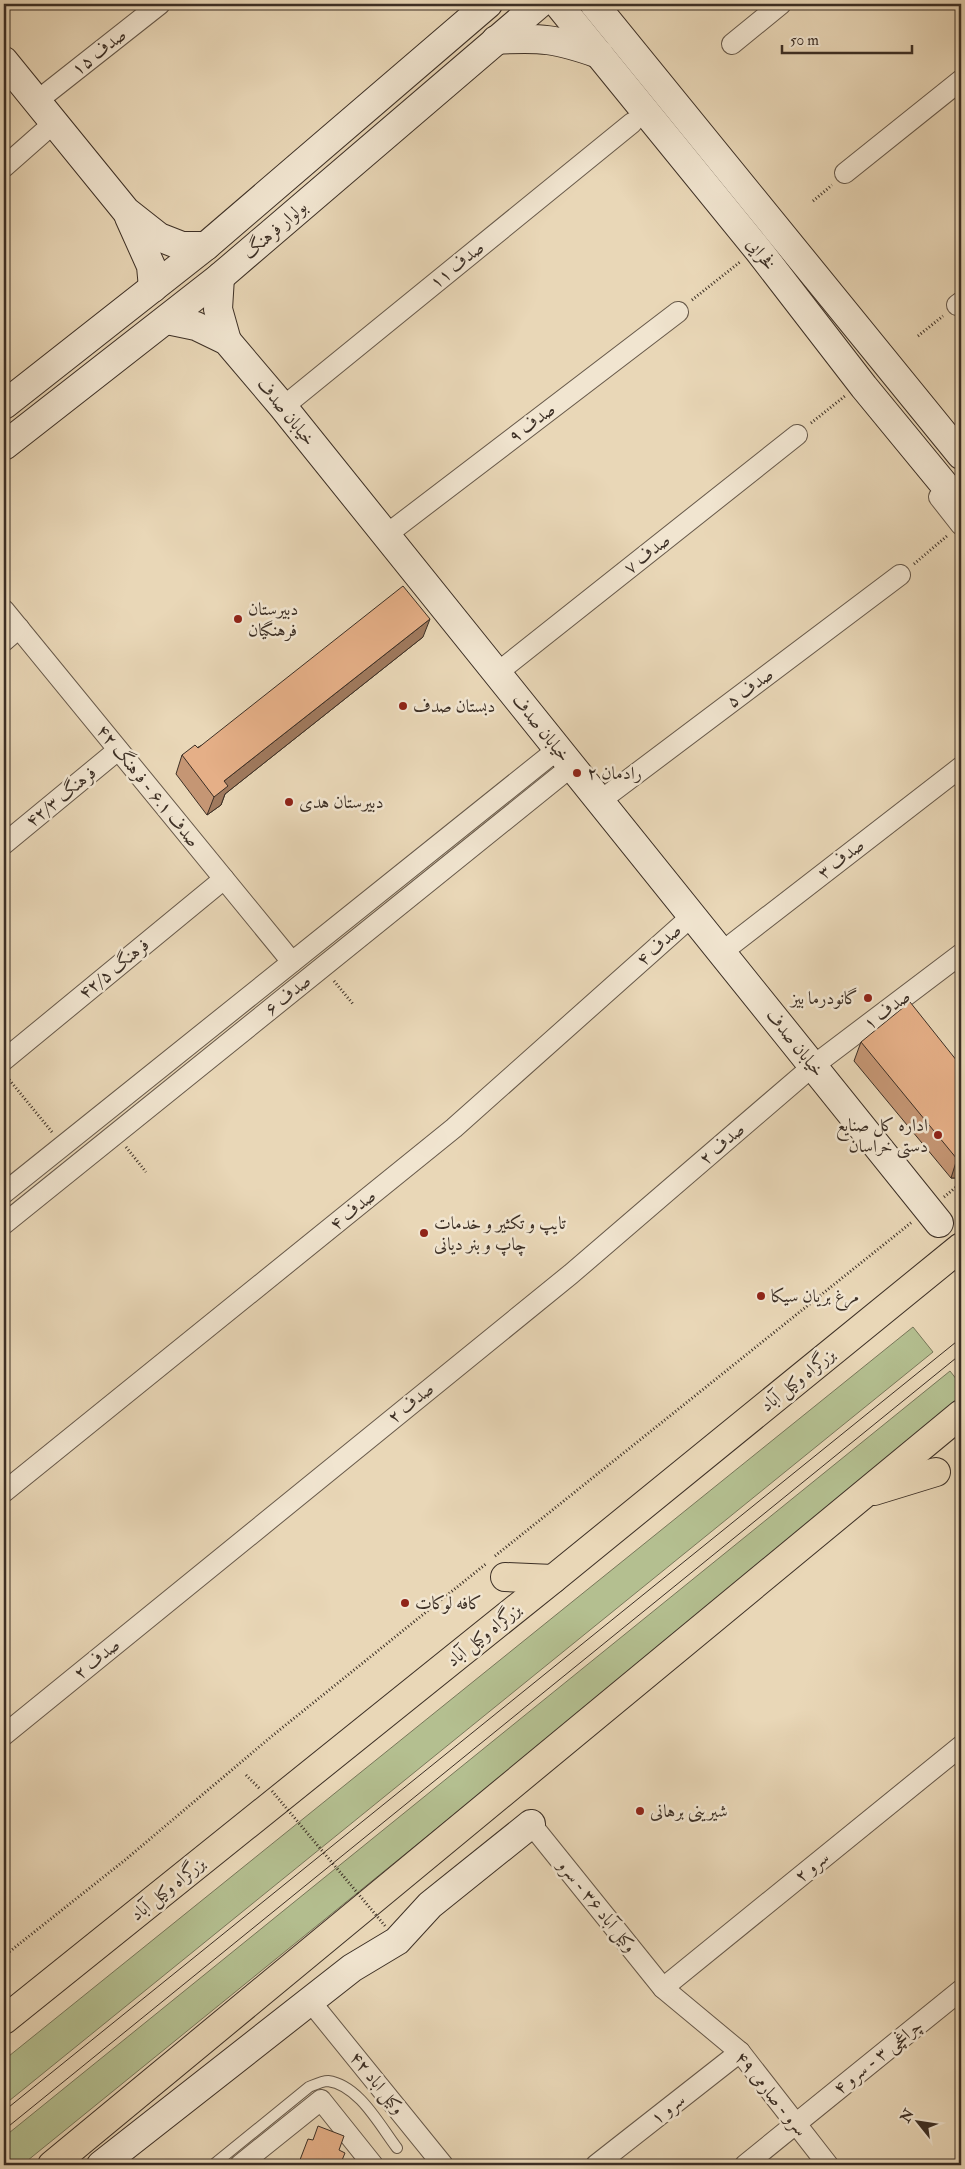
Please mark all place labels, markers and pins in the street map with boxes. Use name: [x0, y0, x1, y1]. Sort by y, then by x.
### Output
place label: دبیرستان فرهنگیان: [248, 598, 298, 642]
marker: دبیرستان فرهنگیان: [232, 613, 244, 625]
place label: دبستان صدف: [413, 695, 495, 718]
marker: دبستان صدف: [397, 700, 409, 712]
place label: رادمان ۲: [587, 762, 642, 785]
marker: رادمان ۲: [571, 767, 583, 779]
place label: دبیرستان هدی: [299, 791, 384, 814]
marker: دبیرستان هدی: [283, 796, 295, 808]
place label: گانودرما بیز: [789, 987, 858, 1010]
marker: گانودرما بیز: [862, 992, 874, 1004]
place label: اداره کل صنایع دستی خراسان: [836, 1114, 928, 1159]
marker: اداره کل صنایع دستی خراسان: [932, 1129, 944, 1141]
place label: تایپ و تکثیر و خدمات چاپ و بنر دیانی: [434, 1212, 566, 1257]
marker: تایپ و تکثیر و خدمات چاپ و بنر دیانی: [418, 1227, 430, 1239]
place label: مرغ بریان سیکا: [771, 1285, 859, 1311]
marker: مرغ بریان سیکا: [755, 1290, 767, 1302]
place label: کافه لوکات: [415, 1592, 482, 1615]
marker: کافه لوکات: [399, 1597, 411, 1609]
place label: شیرینی برهانی: [650, 1800, 728, 1823]
marker: شیرینی برهانی: [634, 1805, 646, 1817]

